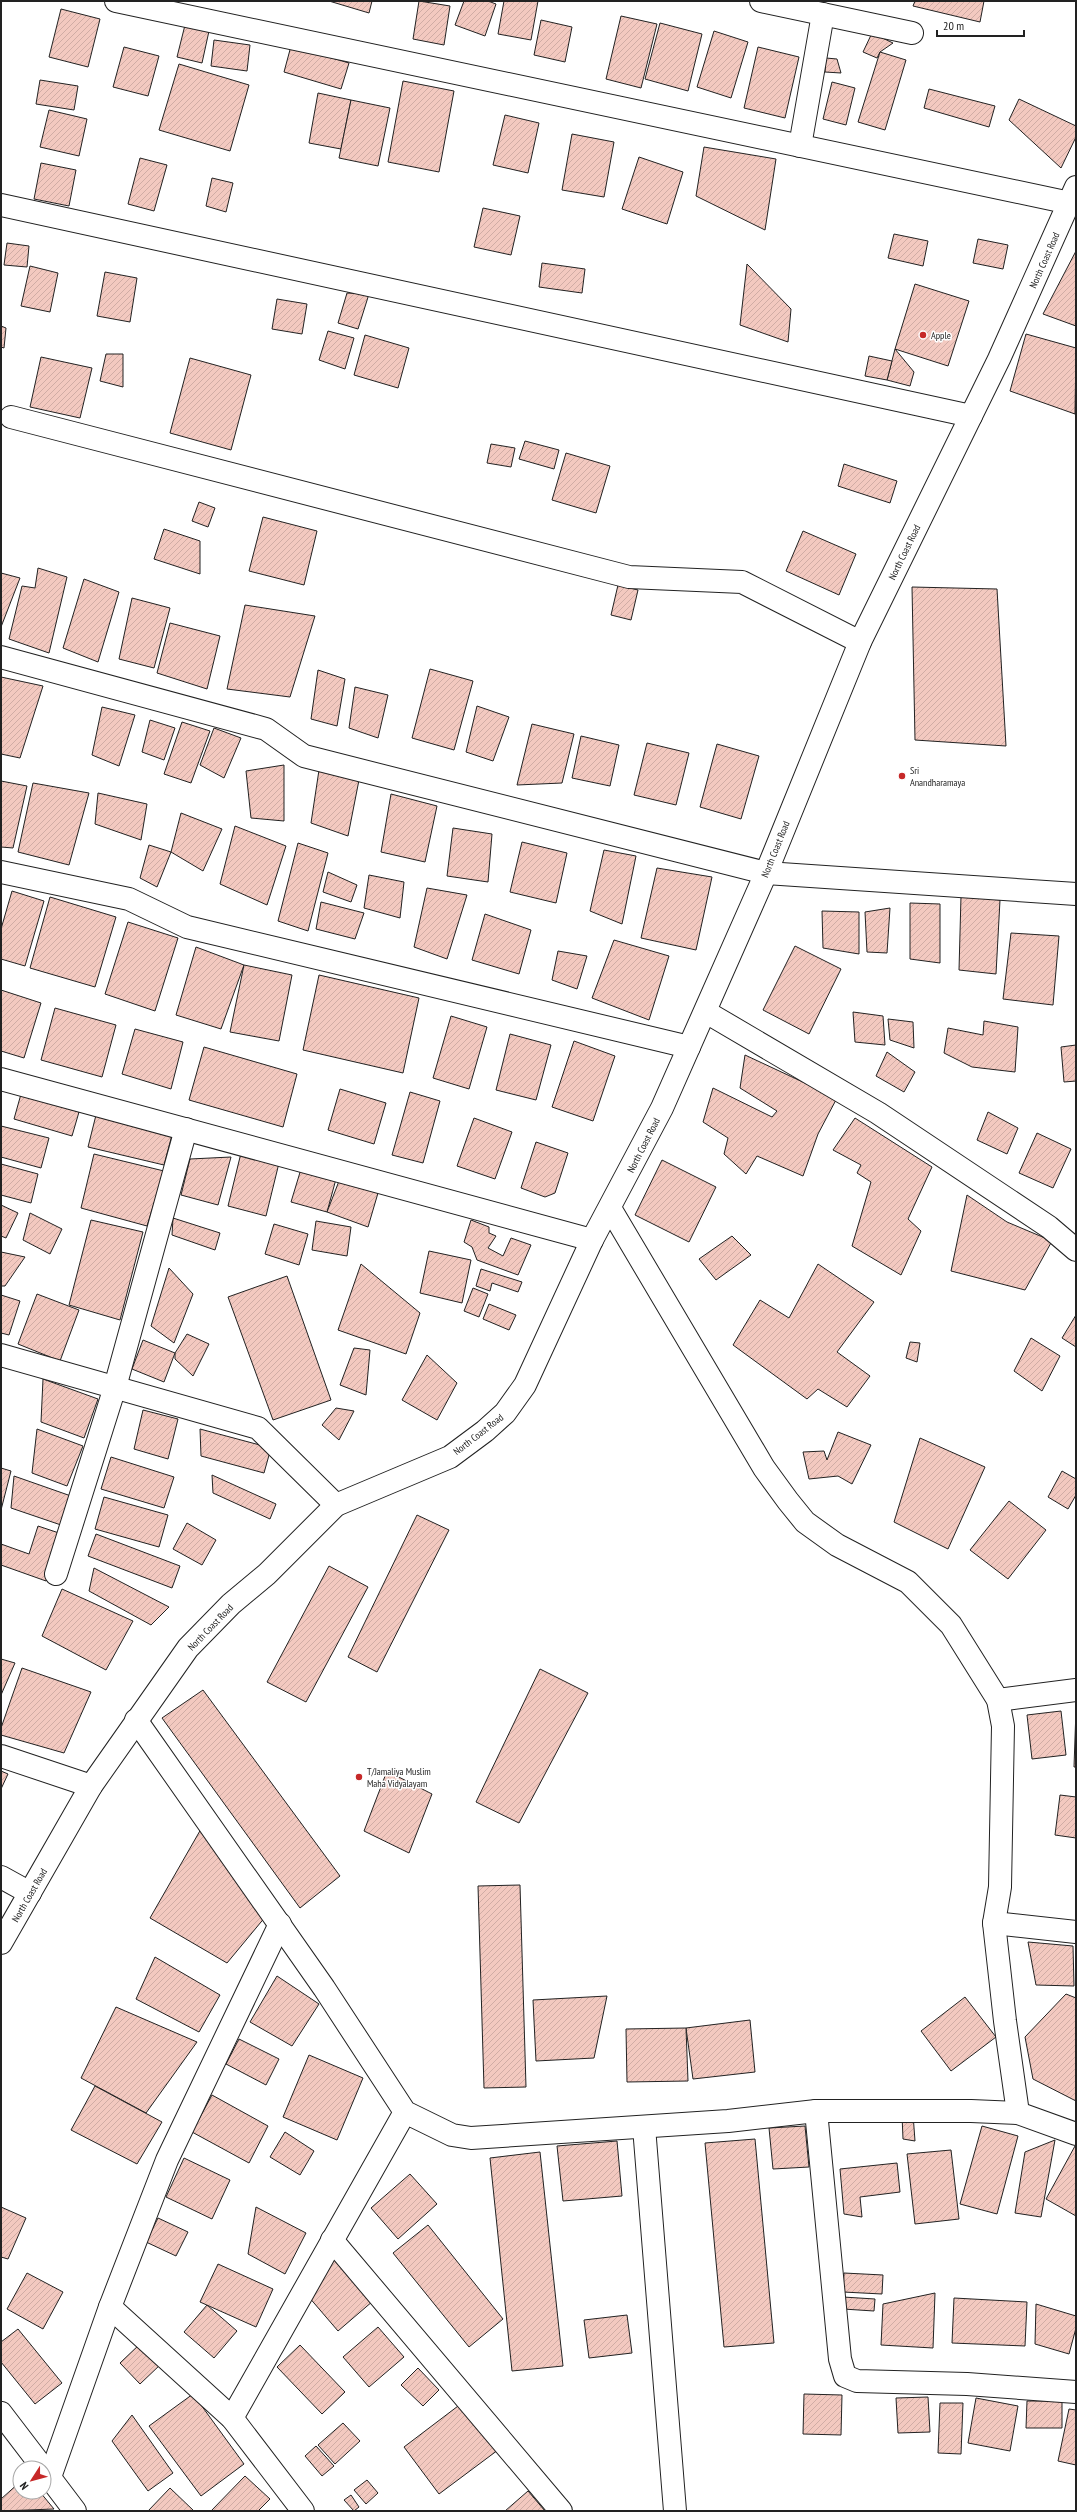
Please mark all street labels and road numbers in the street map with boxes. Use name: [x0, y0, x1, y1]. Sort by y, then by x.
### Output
street label: North Coast Road: [1026, 230, 1063, 290]
street label: North Coast Road: [885, 522, 923, 582]
street label: North Coast Road: [758, 819, 793, 879]
street label: North Coast Road: [624, 1116, 663, 1175]
street label: North Coast Road: [451, 1411, 506, 1458]
street label: North Coast Road: [185, 1601, 236, 1653]
street label: North Coast Road: [9, 1866, 50, 1924]

